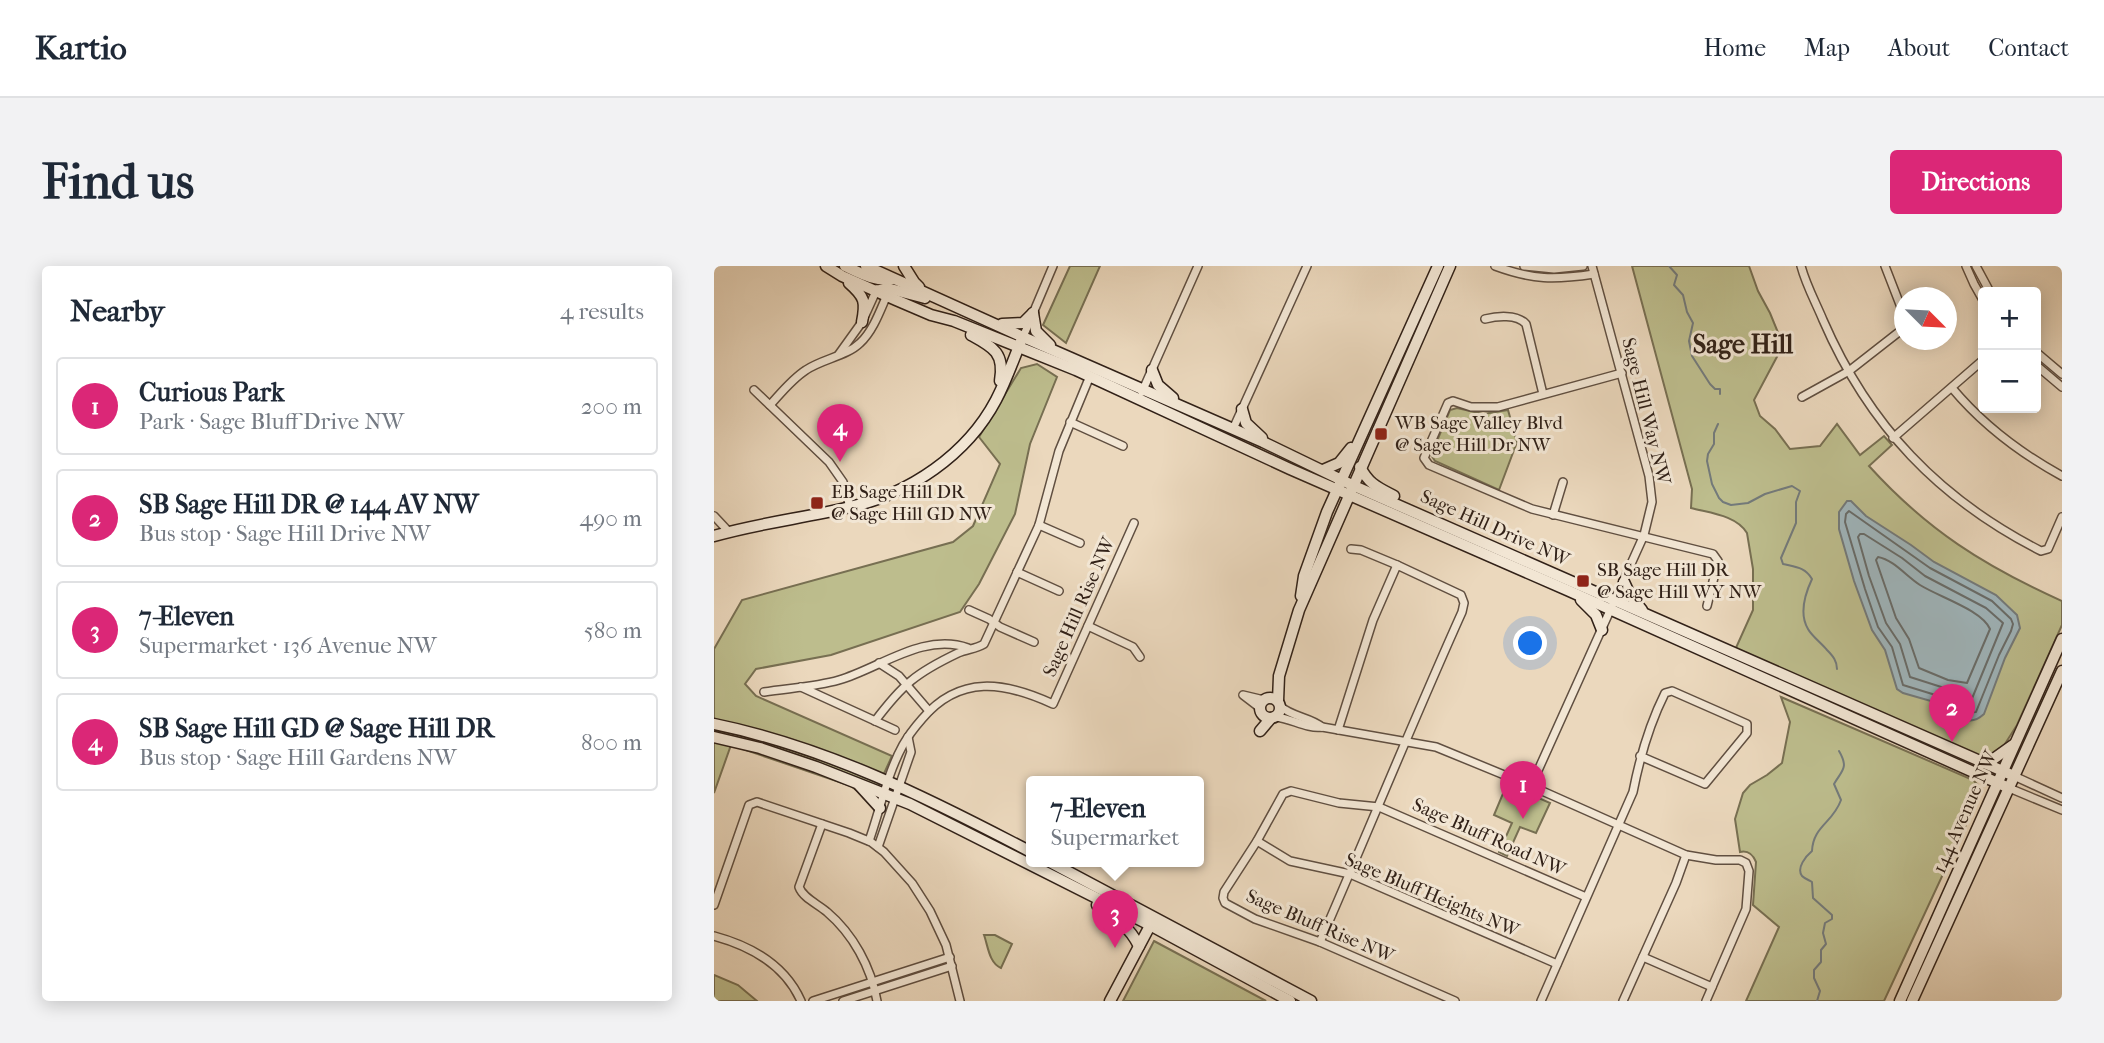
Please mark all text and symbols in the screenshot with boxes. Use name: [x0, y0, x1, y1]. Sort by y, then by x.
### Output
text: Kartio: [35, 29, 127, 68]
text: Home: [1704, 34, 1766, 62]
text: Map: [1804, 34, 1850, 62]
text: About: [1888, 34, 1950, 62]
text: Contact: [1988, 34, 2069, 62]
button: Directions: [1890, 150, 2062, 214]
text: Find us: [42, 153, 194, 211]
north arrow: [1894, 287, 1957, 350]
map controls: [1978, 287, 2041, 413]
button: +: [1978, 287, 2041, 350]
text: Nearby: [70, 294, 165, 329]
text: 4 results: [560, 298, 644, 325]
district label: Sage Hill: [1693, 329, 1794, 360]
street label: Sage Hill Way NW: [1617, 335, 1675, 488]
button: −: [1978, 350, 2041, 413]
text: Curious Park: [139, 377, 284, 408]
text: 1: [91, 393, 99, 420]
text: 200 m: [581, 393, 642, 420]
pin: 4: [817, 404, 863, 462]
text: Park · Sage Bluff Drive NW: [139, 408, 404, 435]
place label: WB Sage Valley Blvd @ Sage Hill Dr NW: [1394, 412, 1563, 456]
marker: WB Sage Valley Blvd @ Sage Hill Dr NW: [1373, 426, 1389, 442]
place label: EB Sage Hill DR @ Sage Hill GD NW: [831, 481, 993, 525]
street label: Sage Hill Drive NW: [1417, 485, 1574, 571]
text: SB Sage Hill DR @ 144 AV NW: [139, 489, 479, 520]
marker: EB Sage Hill DR @ Sage Hill GD NW: [809, 495, 825, 511]
text: 2: [89, 505, 101, 532]
text: 490 m: [580, 505, 642, 532]
text: Bus stop · Sage Hill Drive NW: [139, 520, 431, 547]
street label: Sage Hill Rise NW: [1038, 533, 1120, 680]
place label: SB Sage Hill DR @ Sage Hill WY NW: [1597, 559, 1763, 603]
marker: SB Sage Hill DR @ Sage Hill WY NW: [1575, 573, 1591, 589]
text: 7-Eleven: [139, 601, 234, 632]
text: 3: [90, 617, 100, 644]
text: 580 m: [584, 617, 642, 644]
your location: [1513, 626, 1547, 660]
text: Supermarket · 136 Avenue NW: [139, 632, 437, 659]
pin: 2: [1929, 684, 1975, 742]
text: SB Sage Hill GD @ Sage Hill DR: [139, 713, 494, 744]
text: 4: [88, 729, 102, 756]
text: 800 m: [581, 729, 642, 756]
text: Bus stop · Sage Hill Gardens NW: [139, 744, 457, 771]
street label: 144 Avenue NW: [1928, 746, 2002, 877]
pin: 1: [1500, 761, 1546, 819]
popup: [1026, 776, 1204, 867]
text: 7-Eleven: [1051, 793, 1146, 824]
street label: Sage Bluff Road NW: [1409, 793, 1570, 881]
text: Supermarket: [1051, 824, 1179, 851]
street label: Sage Bluff Heights NW: [1342, 848, 1524, 942]
street label: Sage Bluff Rise NW: [1243, 885, 1399, 968]
pin: 3: [1092, 890, 1138, 948]

